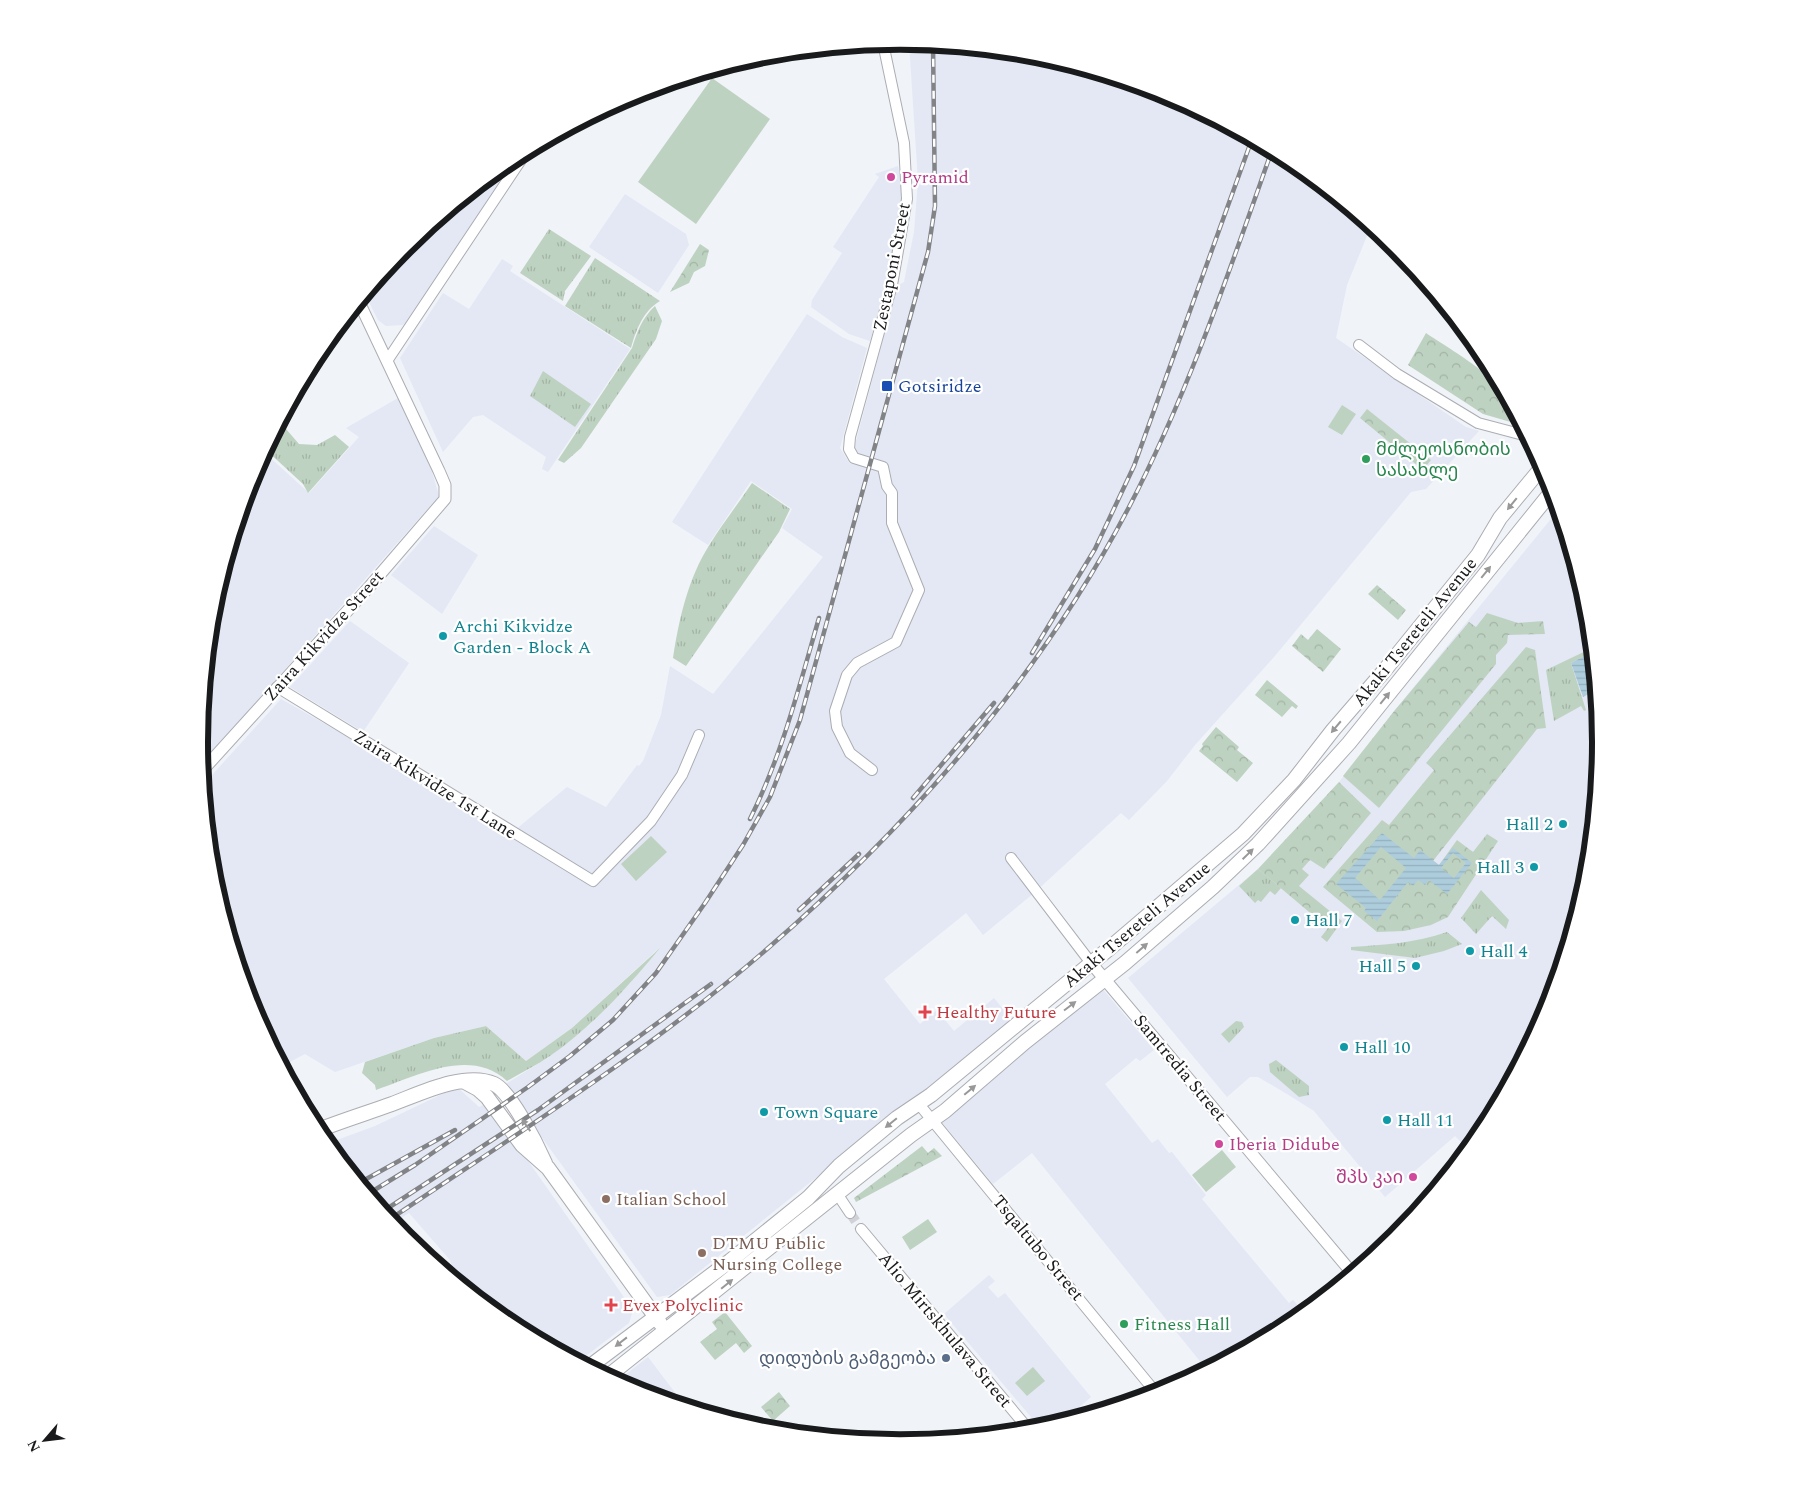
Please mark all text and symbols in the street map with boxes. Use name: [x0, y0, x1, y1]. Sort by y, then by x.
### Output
place label: Pyramid: [901, 164, 969, 191]
marker: Pyramid: [885, 171, 897, 183]
street label: Zestaponi Street: [866, 200, 918, 334]
place label: Gotsiridze: [898, 373, 981, 400]
marker: Gotsiridze: [880, 379, 894, 393]
place label: მძლეოსნობის სასახლე: [1376, 436, 1511, 484]
marker: მძლეოსნობის სასახლე: [1360, 453, 1372, 465]
one-way arrow: [1507, 497, 1518, 510]
street label: Akaki Tsereteli Avenue: [1346, 552, 1484, 712]
street label: Zaira Kikvidze Street: [258, 564, 390, 708]
one-way arrow: [1481, 565, 1492, 578]
place label: Archi Kikvidze Garden - Block A: [453, 613, 591, 661]
marker: Archi Kikvidze Garden - Block A: [437, 630, 449, 642]
one-way arrow: [1379, 692, 1390, 705]
one-way arrow: [1330, 720, 1341, 733]
street label: Zaira Kikvidze 1st Lane: [348, 724, 522, 846]
place label: Hall 2: [1506, 811, 1553, 838]
marker: Hall 2: [1557, 818, 1569, 830]
one-way arrow: [1242, 848, 1254, 860]
place label: Hall 3: [1477, 854, 1524, 881]
street label: Akaki Tsereteli Avenue: [1057, 855, 1217, 995]
marker: Hall 3: [1528, 861, 1540, 873]
place label: Hall 7: [1305, 907, 1352, 934]
marker: Hall 7: [1289, 914, 1301, 926]
place label: Hall 4: [1480, 938, 1527, 965]
one-way arrow: [1136, 943, 1149, 954]
marker: Hall 4: [1464, 945, 1476, 957]
place label: Hall 5: [1359, 953, 1406, 980]
marker: Hall 5: [1410, 960, 1422, 972]
place label: Healthy Future: [936, 999, 1057, 1026]
one-way arrow: [1063, 1000, 1076, 1011]
marker: Healthy Future: [918, 1005, 932, 1019]
street label: Samtredia Street: [1127, 1008, 1233, 1128]
place label: Hall 10: [1354, 1034, 1410, 1061]
marker: Hall 10: [1338, 1041, 1350, 1053]
one-way arrow: [963, 1085, 976, 1096]
place label: Town Square: [774, 1099, 878, 1126]
marker: Town Square: [758, 1106, 770, 1118]
place label: Hall 11: [1397, 1107, 1453, 1134]
marker: Hall 11: [1381, 1114, 1393, 1126]
one-way arrow: [885, 1117, 898, 1128]
one-way arrow: [521, 1118, 531, 1131]
place label: Iberia Didube: [1229, 1131, 1340, 1158]
marker: Iberia Didube: [1213, 1138, 1225, 1150]
place label: შპს კაი: [1336, 1164, 1403, 1191]
marker: შპს კაი: [1407, 1171, 1419, 1183]
place label: Italian School: [616, 1186, 727, 1213]
street label: Tsqaltubo Street: [986, 1189, 1090, 1307]
marker: Italian School: [600, 1193, 612, 1205]
place label: DTMU Public Nursing College: [712, 1230, 842, 1278]
street label: Alio Mirtskhulava Street: [872, 1246, 1018, 1414]
marker: DTMU Public Nursing College: [696, 1247, 708, 1259]
one-way arrow: [720, 1279, 733, 1290]
place label: Evex Polyclinic: [622, 1292, 743, 1319]
marker: Evex Polyclinic: [604, 1298, 618, 1312]
place label: Fitness Hall: [1134, 1311, 1230, 1338]
marker: Fitness Hall: [1118, 1318, 1130, 1330]
one-way arrow: [615, 1336, 628, 1347]
place label: დიდუბის გამგეობა: [759, 1345, 936, 1372]
marker: დიდუბის გამგეობა: [940, 1352, 952, 1364]
north arrow: [20, 1415, 70, 1465]
text: N: [22, 1436, 46, 1456]

